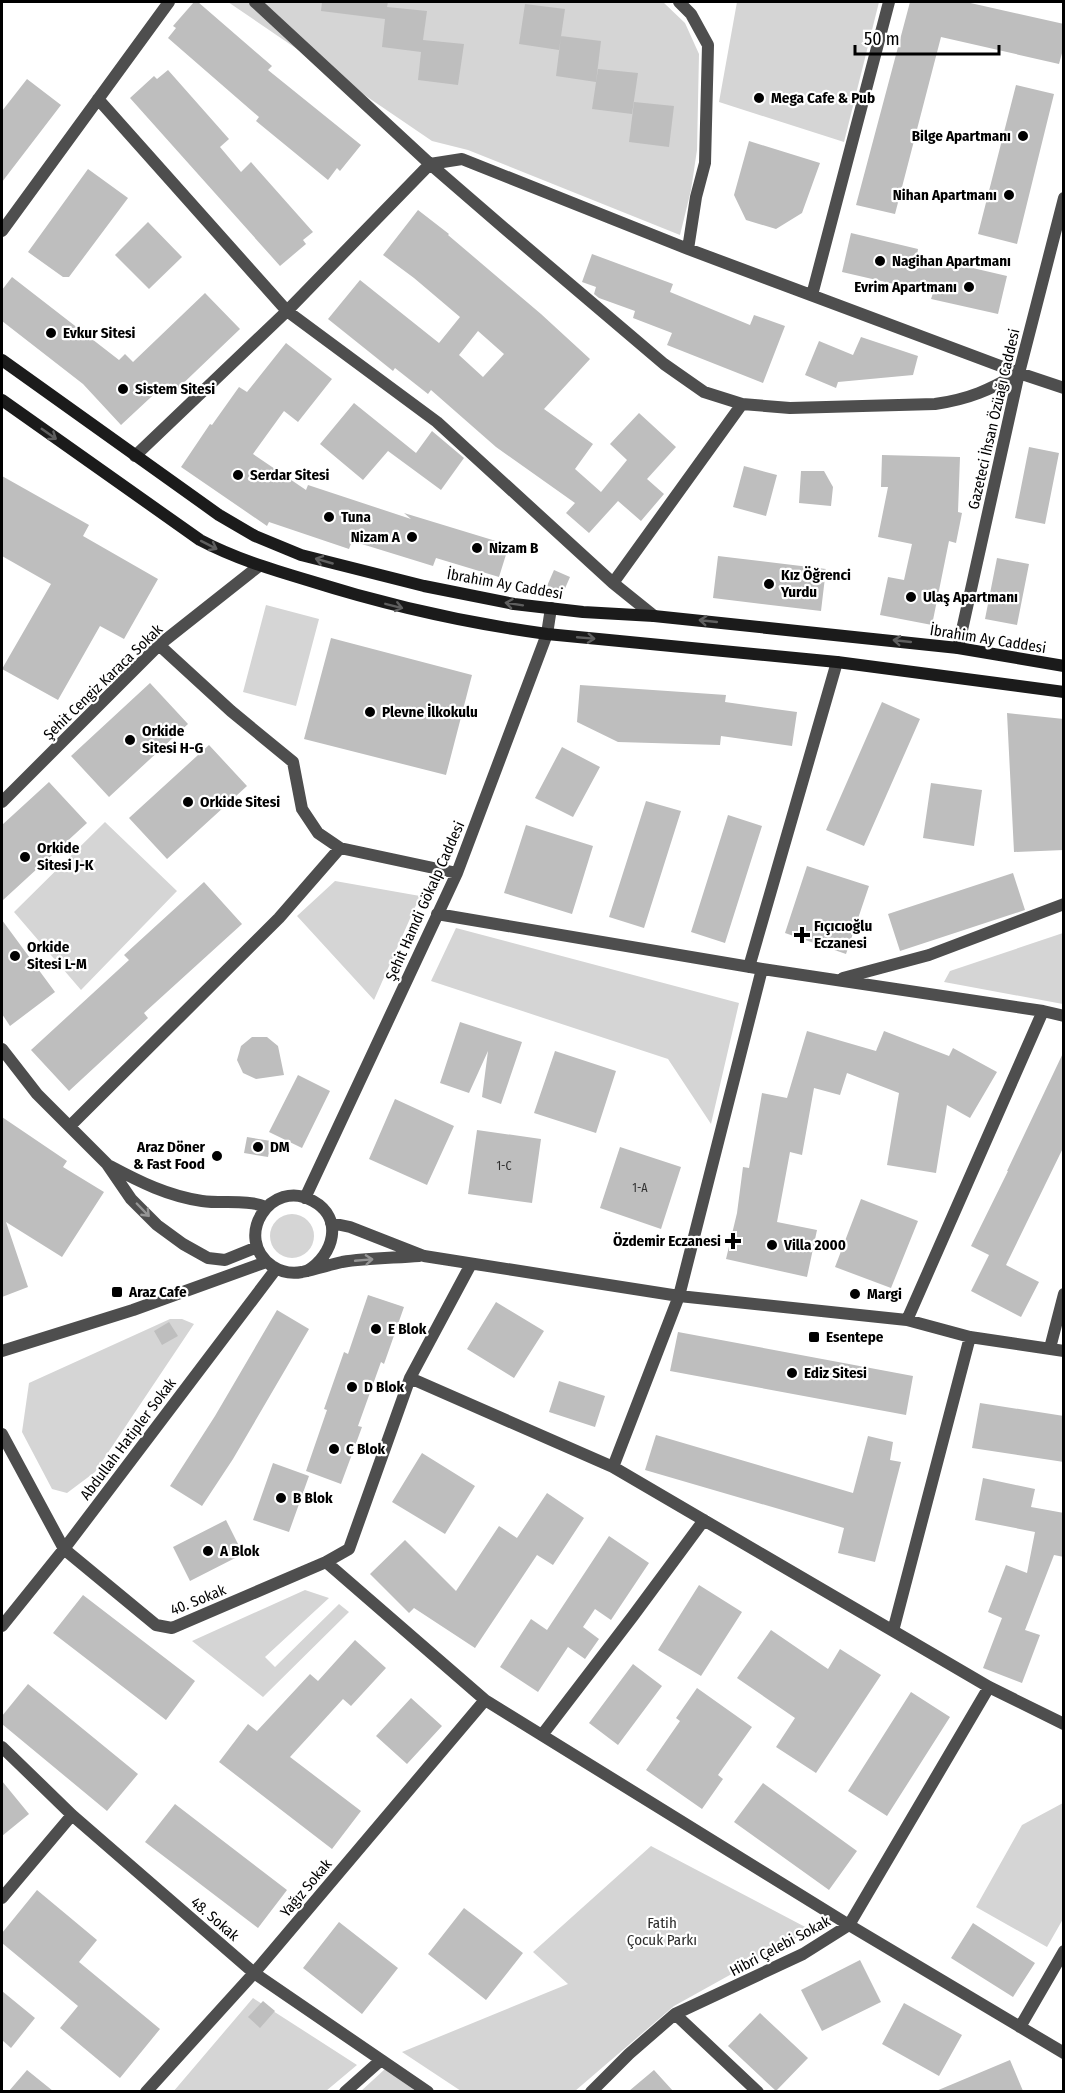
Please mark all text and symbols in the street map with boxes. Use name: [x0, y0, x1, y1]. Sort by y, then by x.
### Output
scale bar: [855, 18, 999, 56]
text: 50 m: [864, 28, 900, 50]
place label: Mega Cafe & Pub: [771, 89, 875, 107]
marker: Mega Cafe & Pub: [752, 91, 766, 105]
place label: Bilge Apartmanı: [912, 127, 1011, 145]
marker: Bilge Apartmanı: [1016, 129, 1030, 143]
place label: Nihan Apartmanı: [893, 186, 997, 204]
marker: Nihan Apartmanı: [1002, 188, 1016, 202]
place label: Nagihan Apartmanı: [892, 252, 1011, 270]
marker: Nagihan Apartmanı: [873, 254, 887, 268]
place label: Evrim Apartmanı: [854, 278, 957, 296]
marker: Evrim Apartmanı: [962, 280, 976, 294]
place label: Evkur Sitesi: [63, 324, 136, 342]
marker: Evkur Sitesi: [44, 326, 58, 340]
street label: Gazeteci İhsan Özüağı Caddesi: [964, 327, 1024, 511]
place label: Sistem Sitesi: [135, 380, 215, 398]
marker: Sistem Sitesi: [116, 382, 130, 396]
one-way arrow: [41, 428, 57, 440]
place label: Serdar Sitesi: [250, 466, 330, 484]
marker: Serdar Sitesi: [231, 468, 245, 482]
place label: Tuna: [341, 508, 371, 526]
marker: Tuna: [322, 510, 336, 524]
place label: Nizam A: [351, 528, 401, 546]
marker: Nizam A: [405, 530, 419, 544]
place label: Nizam B: [489, 539, 539, 557]
one-way arrow: [200, 540, 218, 551]
marker: Nizam B: [470, 541, 484, 555]
one-way arrow: [315, 555, 334, 566]
street label: İbrahim Ay Caddesi: [446, 565, 564, 603]
place label: Kız Öğrenci Yurdu: [780, 566, 851, 601]
marker: Kız Öğrenci Yurdu: [762, 577, 776, 591]
place label: Ulaş Apartmanı: [923, 588, 1018, 607]
marker: Ulaş Apartmanı: [904, 590, 918, 604]
one-way arrow: [505, 598, 524, 609]
one-way arrow: [384, 600, 403, 612]
one-way arrow: [699, 615, 718, 626]
street label: Şehit Cengiz Karaca Sokak: [40, 620, 166, 744]
street label: İbrahim Ay Caddesi: [929, 621, 1047, 657]
one-way arrow: [576, 633, 596, 644]
one-way arrow: [893, 635, 912, 646]
place label: Plevne İlkokulu: [382, 703, 478, 721]
marker: Plevne İlkokulu: [363, 705, 377, 719]
place label: Orkide Sitesi H-G: [142, 722, 204, 757]
marker: Orkide Sitesi H-G: [123, 733, 137, 747]
place label: Orkide Sitesi: [200, 793, 280, 811]
marker: Orkide Sitesi: [181, 795, 195, 809]
street label: Şehit Hamdi Gökalp Caddesi: [382, 818, 468, 984]
place label: Orkide Sitesi J-K: [37, 839, 94, 874]
marker: Orkide Sitesi J-K: [18, 850, 32, 864]
place label: Fıçıcıoğlu Eczanesi: [814, 917, 872, 952]
marker: Fıçıcıoğlu Eczanesi: [795, 928, 809, 942]
place label: Orkide Sitesi L-M: [27, 938, 87, 973]
marker: Orkide Sitesi L-M: [8, 949, 22, 963]
place label: Araz Döner & Fast Food: [133, 1138, 206, 1173]
place label: DM: [270, 1138, 290, 1156]
marker: DM: [251, 1140, 265, 1154]
marker: Araz Döner & Fast Food: [210, 1149, 224, 1163]
house number: 1-C: [496, 1159, 512, 1173]
house number: 1-A: [632, 1181, 648, 1195]
one-way arrow: [135, 1203, 150, 1218]
place label: Özdemir Eczanesi: [613, 1232, 721, 1250]
marker: Özdemir Eczanesi: [726, 1234, 740, 1248]
place label: Villa 2000: [783, 1236, 846, 1254]
marker: Villa 2000: [765, 1238, 779, 1252]
one-way arrow: [354, 1254, 374, 1265]
place label: Araz Cafe: [128, 1283, 187, 1301]
marker: Araz Cafe: [110, 1285, 124, 1299]
place label: Margi: [867, 1285, 902, 1303]
marker: Margi: [848, 1287, 862, 1301]
place label: E Blok: [388, 1320, 427, 1338]
marker: E Blok: [369, 1322, 383, 1336]
place label: Esentepe: [826, 1328, 884, 1346]
marker: Esentepe: [807, 1330, 821, 1344]
place label: Ediz Sitesi: [804, 1364, 867, 1382]
marker: Ediz Sitesi: [785, 1366, 799, 1380]
street label: Abdullah Hatipler Sokak: [76, 1374, 180, 1504]
place label: D Blok: [364, 1378, 404, 1396]
marker: D Blok: [345, 1380, 359, 1394]
place label: C Blok: [346, 1440, 385, 1458]
marker: C Blok: [327, 1442, 341, 1456]
place label: B Blok: [293, 1489, 333, 1507]
marker: B Blok: [274, 1491, 288, 1505]
place label: A Blok: [219, 1542, 260, 1560]
marker: A Blok: [201, 1544, 215, 1558]
street label: 40. Sokak: [168, 1581, 228, 1619]
street label: Yağız Sokak: [277, 1855, 335, 1921]
street label: 48. Sokak: [187, 1893, 243, 1945]
street label: Hibri Çelebi Sokak: [727, 1912, 833, 1980]
park label: Fatih Çocuk Parkı: [627, 1914, 697, 1949]

